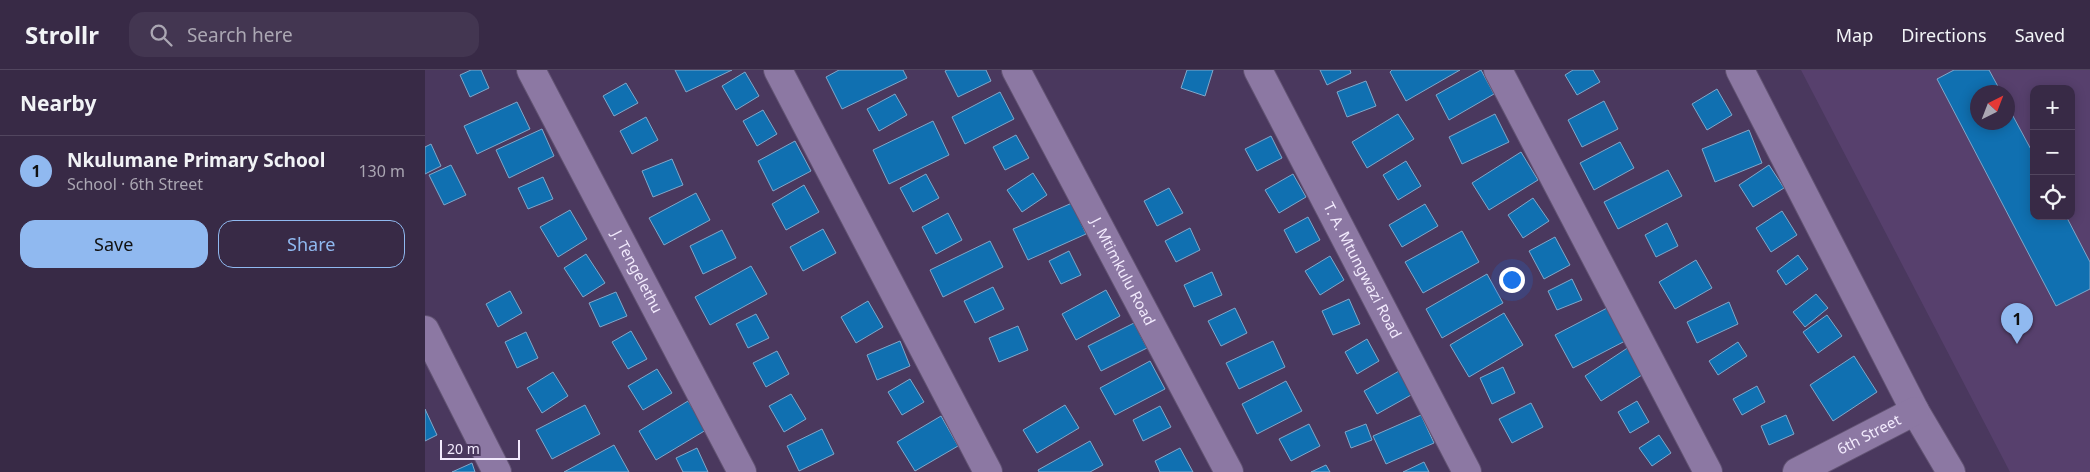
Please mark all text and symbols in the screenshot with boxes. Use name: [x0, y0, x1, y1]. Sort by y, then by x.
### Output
search box: [129, 12, 479, 57]
text: Strollr: [25, 18, 99, 51]
icon: search: [147, 21, 175, 49]
text: Search here: [187, 22, 293, 48]
text: Map: [1836, 23, 1873, 47]
text: Directions: [1901, 23, 1987, 47]
text: Saved: [2015, 23, 2065, 47]
north arrow: [1970, 85, 2015, 130]
map controls: [2030, 85, 2075, 220]
button: +: [2030, 85, 2075, 130]
text: Nearby: [20, 89, 96, 117]
button: −: [2030, 130, 2075, 175]
text: Nkulumane Primary School: [67, 147, 325, 173]
text: 1: [31, 160, 41, 182]
text: 130 m: [358, 160, 405, 182]
text: School · 6th Street: [67, 173, 203, 195]
button: locate: [2030, 175, 2075, 220]
street label: T. A. Mtungwazi Road: [1319, 199, 1407, 342]
street label: J. Mtimkulu Road: [1086, 212, 1160, 328]
button: Save: [20, 220, 208, 268]
button: Share: [218, 220, 405, 268]
street label: J. Tengelethu: [607, 225, 668, 316]
your location: [1499, 267, 1525, 293]
pin: 1: [2001, 303, 2033, 344]
street label: 6th Street: [1833, 409, 1904, 459]
scale bar: [440, 437, 520, 460]
text: 20 m: [447, 439, 480, 458]

